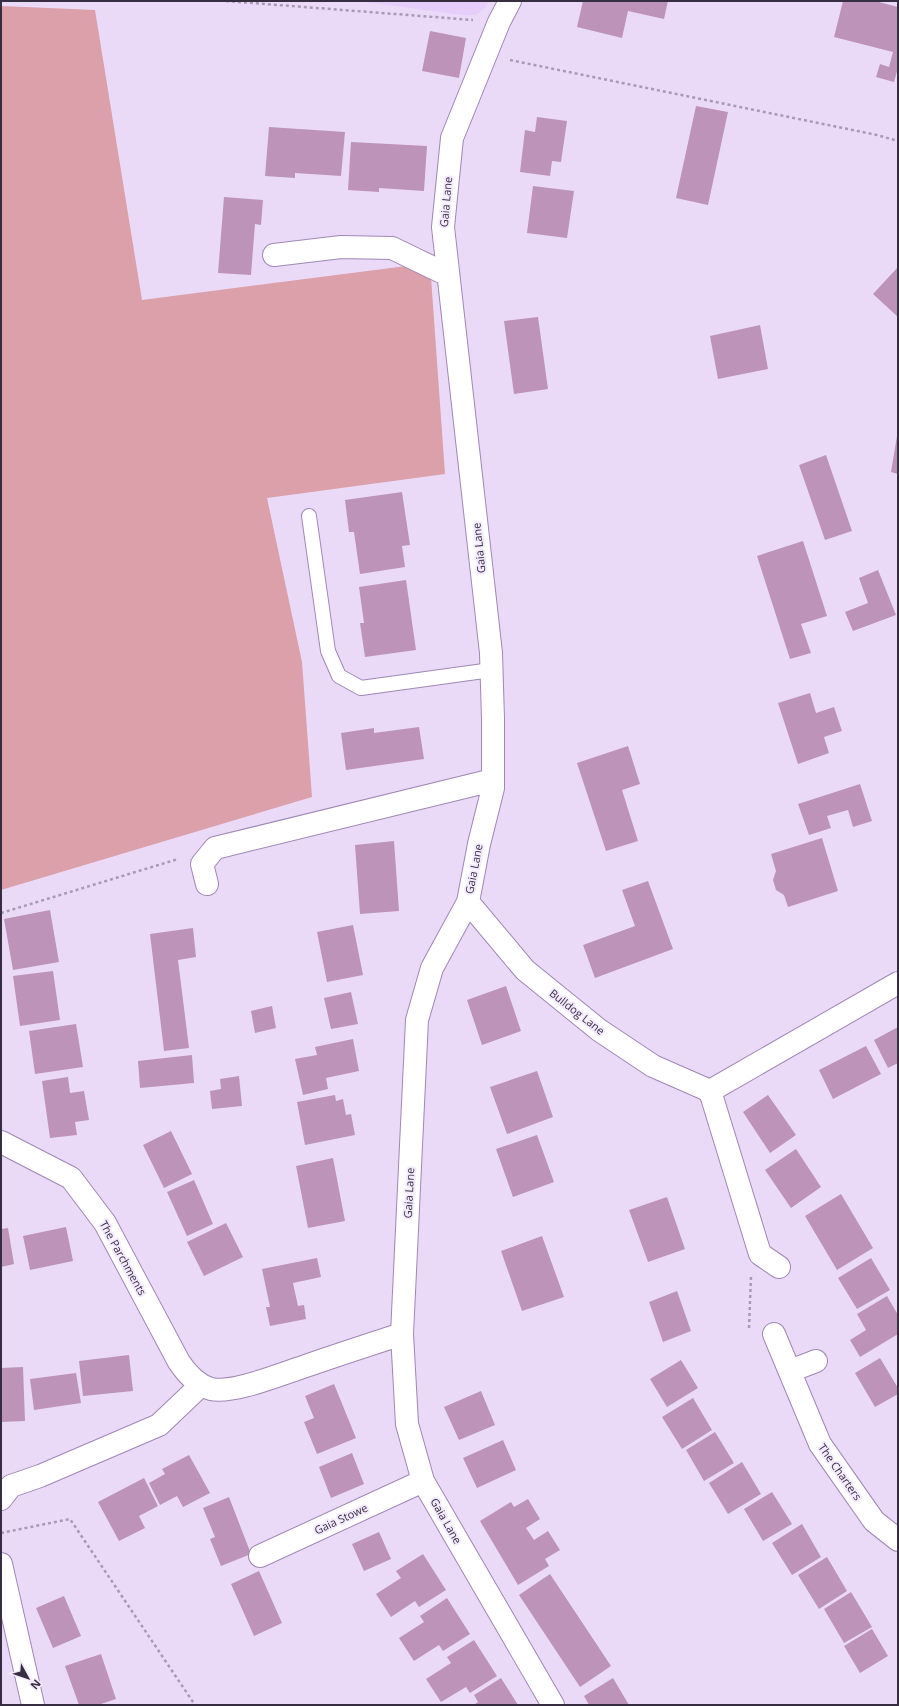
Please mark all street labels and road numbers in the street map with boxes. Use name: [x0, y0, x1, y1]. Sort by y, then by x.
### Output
street label: Gaia Lane: [436, 176, 455, 228]
street label: Gaia Lane: [468, 522, 489, 574]
street label: Gaia Lane: [461, 843, 486, 895]
street label: Bulldog Lane: [547, 985, 608, 1038]
street label: Gaia Lane: [400, 1167, 417, 1219]
street label: The Parchments: [97, 1218, 150, 1298]
street label: The Charters: [815, 1440, 865, 1503]
street label: Gaia Lane: [427, 1495, 466, 1546]
street label: Gaia Stowe: [312, 1500, 370, 1537]

